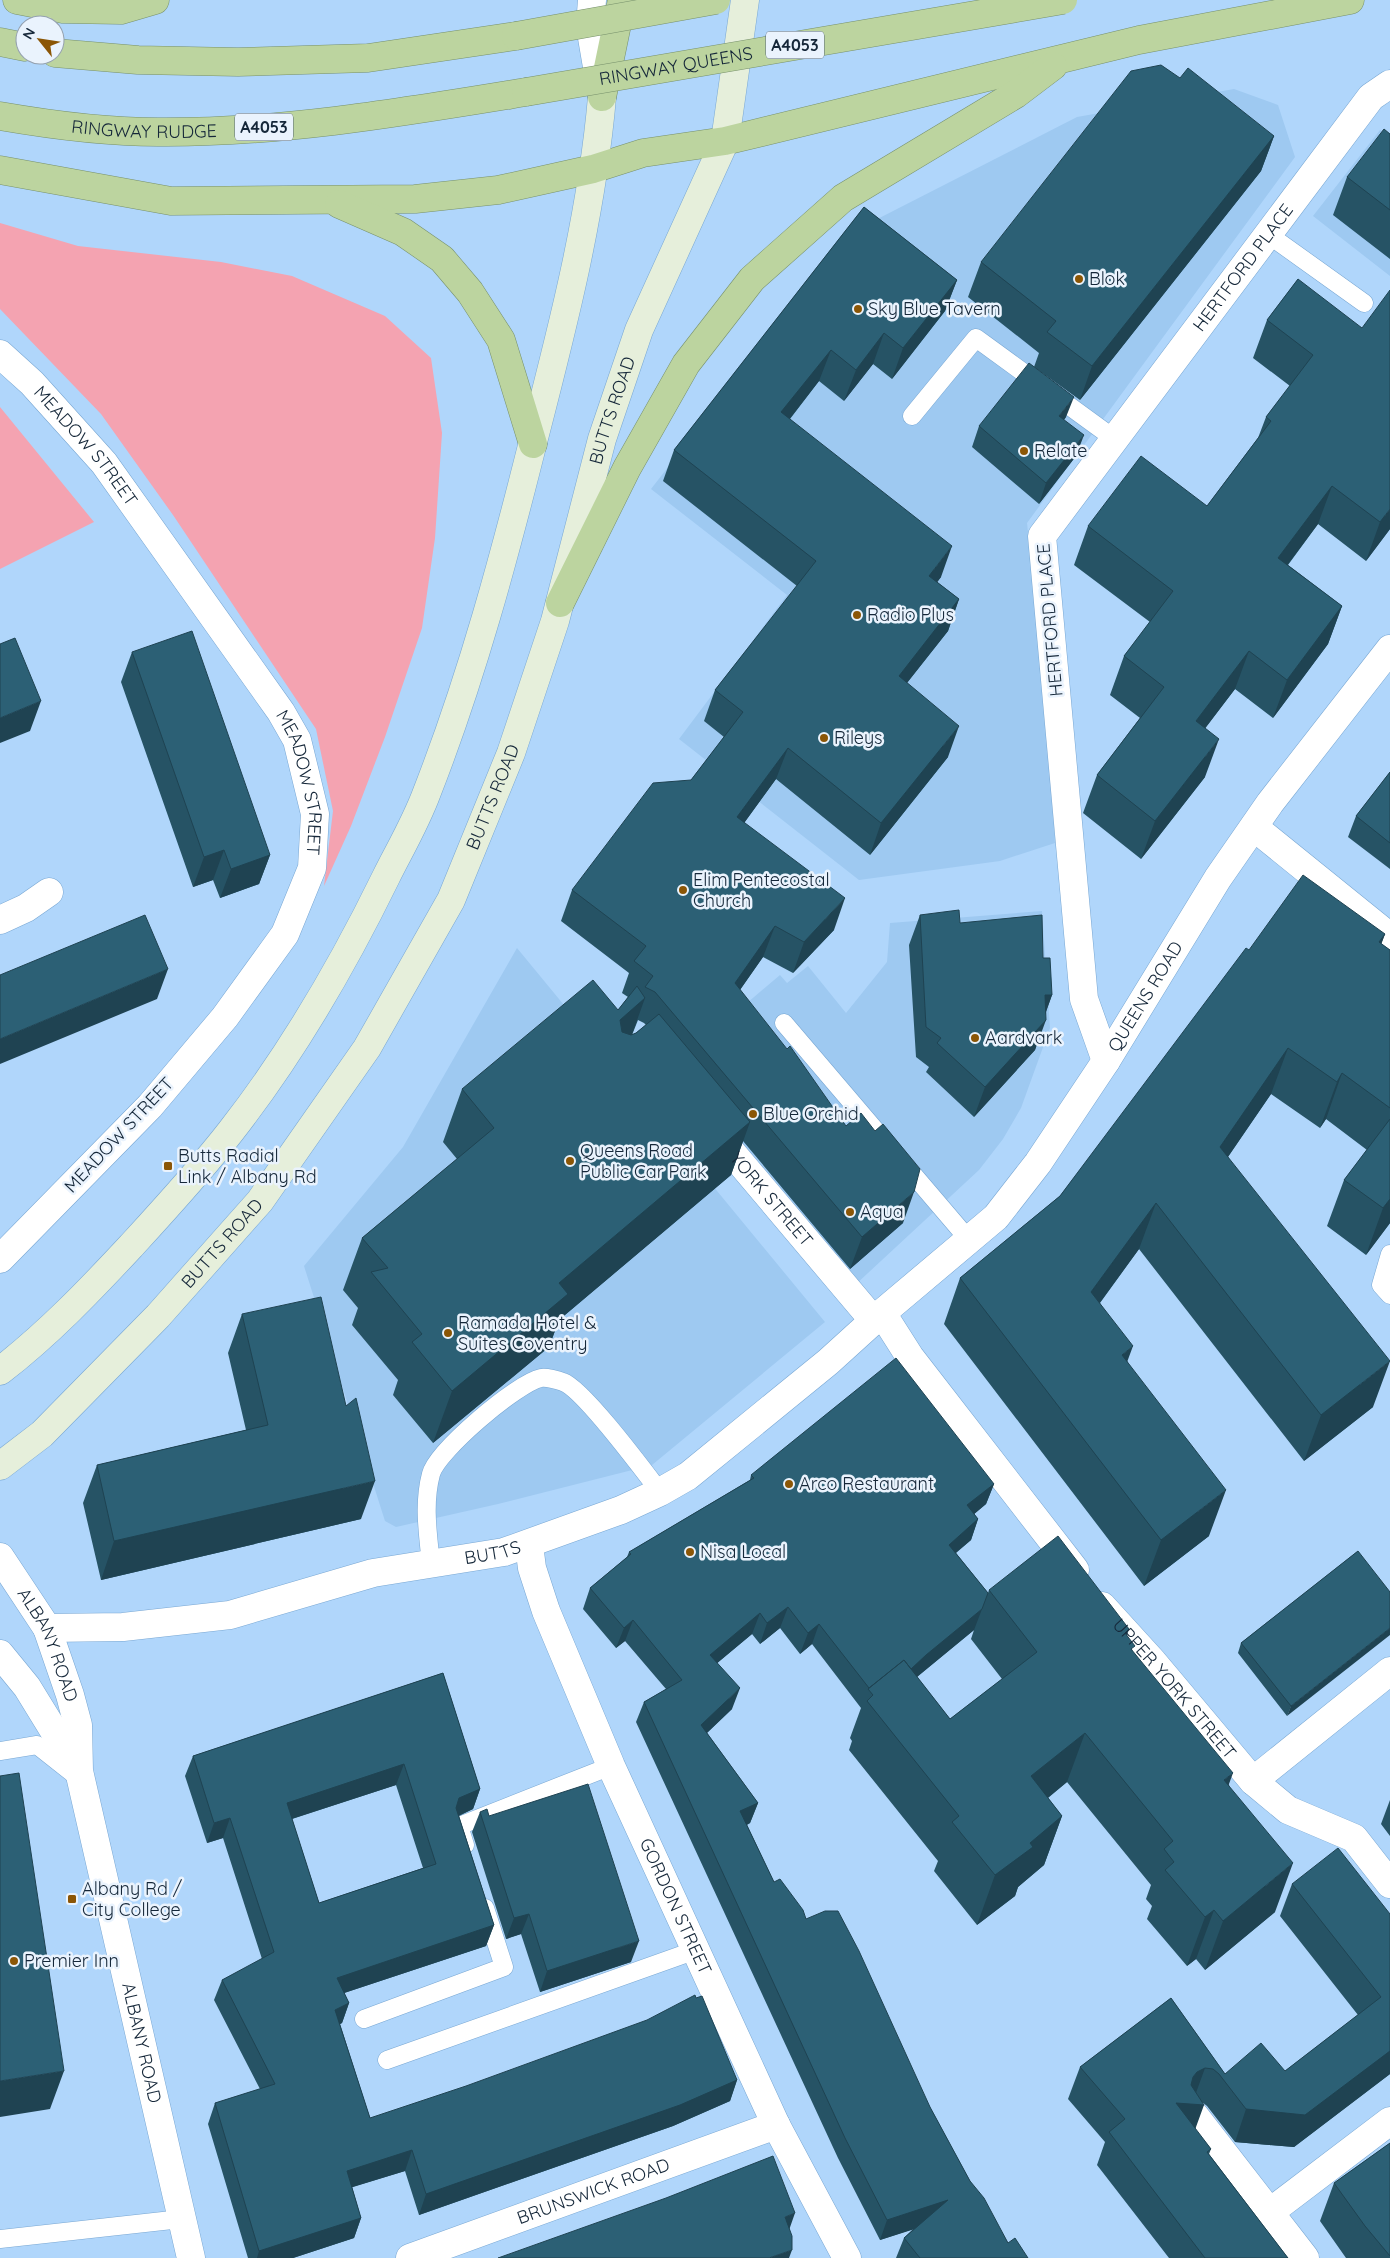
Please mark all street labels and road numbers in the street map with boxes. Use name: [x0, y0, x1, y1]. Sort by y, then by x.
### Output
road number: A4053: [766, 32, 824, 58]
street label: RINGWAY QUEENS: [597, 41, 754, 90]
road number: A4053: [235, 114, 293, 140]
street label: RINGWAY RUDGE: [70, 115, 217, 143]
street label: HERTFORD PLACE: [1187, 199, 1298, 336]
street label: BUTTS ROAD: [584, 353, 640, 467]
street label: MEADOW STREET: [29, 381, 143, 510]
street label: HERTFORD PLACE: [1031, 543, 1068, 697]
street label: MEADOW STREET: [271, 706, 327, 856]
street label: BUTTS ROAD: [461, 741, 524, 853]
street label: QUEENS ROAD: [1102, 937, 1188, 1056]
street label: MEADOW STREET: [59, 1072, 178, 1197]
street label: YORK STREET: [725, 1147, 818, 1251]
street label: BUTTS ROAD: [176, 1194, 268, 1293]
street label: BUTTS: [463, 1535, 524, 1569]
street label: ALBANY ROAD: [13, 1583, 83, 1705]
street label: UPPER YORK STREET: [1108, 1613, 1242, 1764]
street label: GORDON STREET: [635, 1834, 717, 1978]
street label: ALBANY ROAD: [117, 1980, 167, 2105]
street label: BRUNSWICK ROAD: [514, 2153, 673, 2229]

